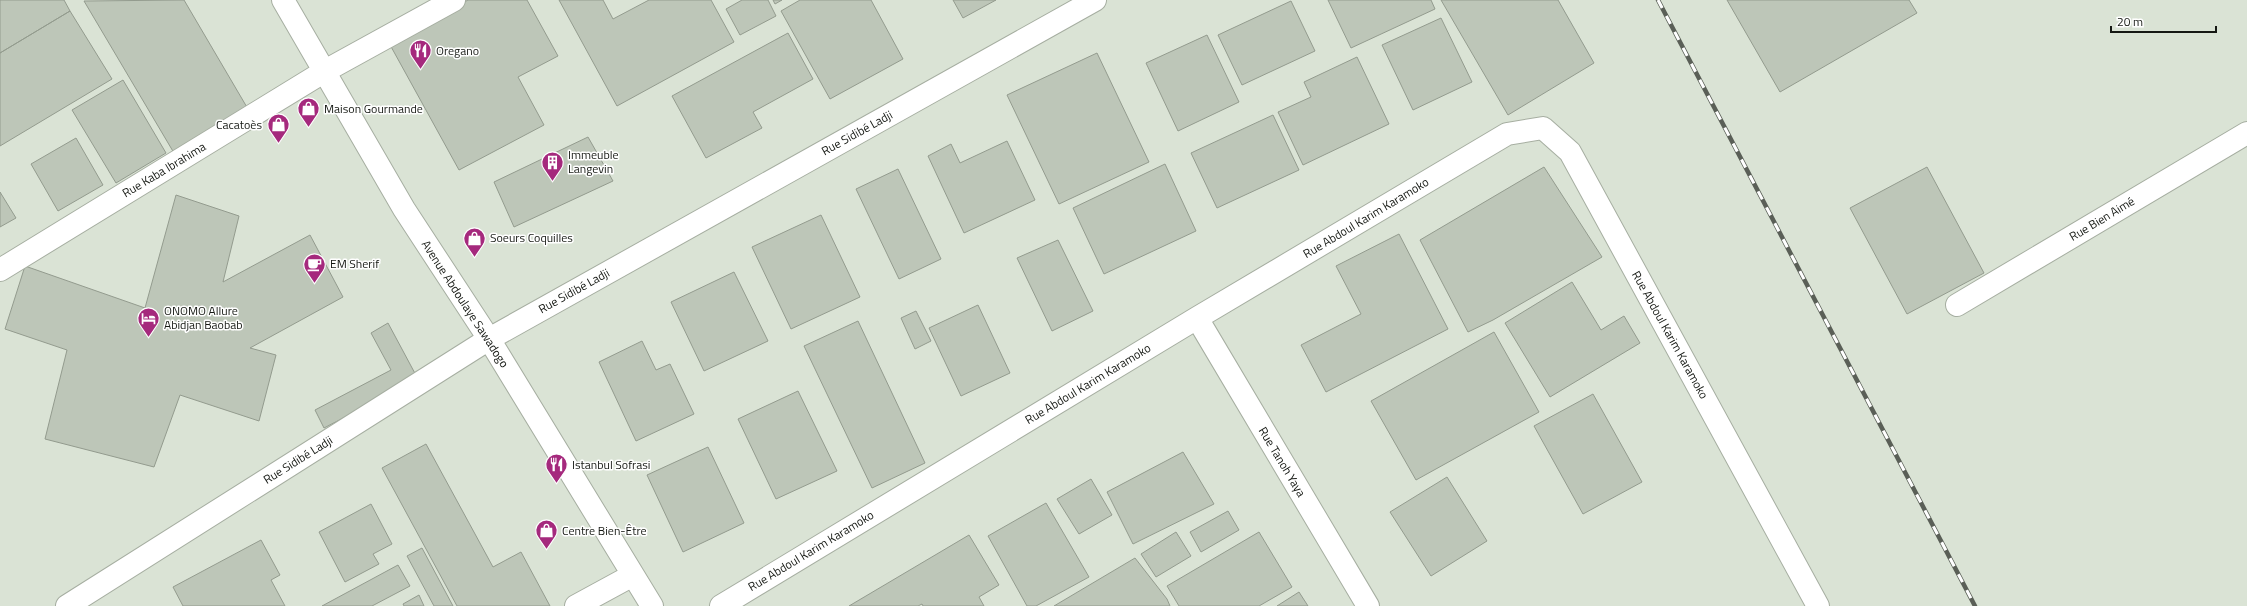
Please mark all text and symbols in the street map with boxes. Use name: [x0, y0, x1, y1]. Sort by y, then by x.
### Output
scale bar: [2111, 8, 2216, 34]
text: 20 m: [2117, 12, 2143, 31]
restaurant icon: Oregano: [407, 38, 433, 71]
place label: Oregano: [436, 41, 479, 60]
shop icon: Maison Gourmande: [295, 96, 321, 129]
place label: Maison Gourmande: [324, 99, 423, 118]
street label: Rue Sidibé Ladji: [818, 105, 896, 160]
shop icon: Cacatoès: [265, 112, 291, 145]
place label: Cacatoès: [216, 115, 262, 134]
street label: Rue Kaba Ibrahima: [118, 137, 209, 202]
place label: Immeuble Langevin: [568, 145, 619, 178]
building icon: Immeuble Langevin: [540, 149, 566, 182]
street label: Rue Abdoul Karim Karamoko: [1299, 172, 1432, 263]
street label: Rue Bien Aimé: [2065, 192, 2138, 246]
shop icon: Soeurs Coquilles: [461, 225, 487, 258]
place label: Soeurs Coquilles: [490, 228, 573, 247]
street label: Avenue Abdoulaye Sawadogo: [417, 236, 514, 371]
cafe icon: EM Sherif: [302, 251, 328, 284]
place label: EM Sherif: [330, 254, 379, 273]
street label: Rue Sidibé Ladji: [535, 263, 613, 318]
street label: Rue Abdoul Karim Karamoko: [1627, 267, 1714, 402]
place label: ONOMO Allure Abidjan Baobab: [164, 301, 243, 334]
hotel icon: ONOMO Allure Abidjan Baobab: [136, 305, 162, 338]
street label: Rue Abdoul Karim Karamoko: [1021, 338, 1154, 429]
street label: Rue Tanoh Yaya: [1254, 423, 1311, 500]
street label: Rue Sidibé Ladji: [259, 431, 336, 489]
restaurant icon: Istanbul Sofrasi: [543, 452, 569, 485]
place label: Istanbul Sofrasi: [572, 455, 650, 474]
street label: Rue Abdoul Karim Karamoko: [744, 505, 877, 596]
shop icon: Centre Bien-Être: [534, 518, 560, 551]
place label: Centre Bien-Être: [562, 521, 646, 540]

